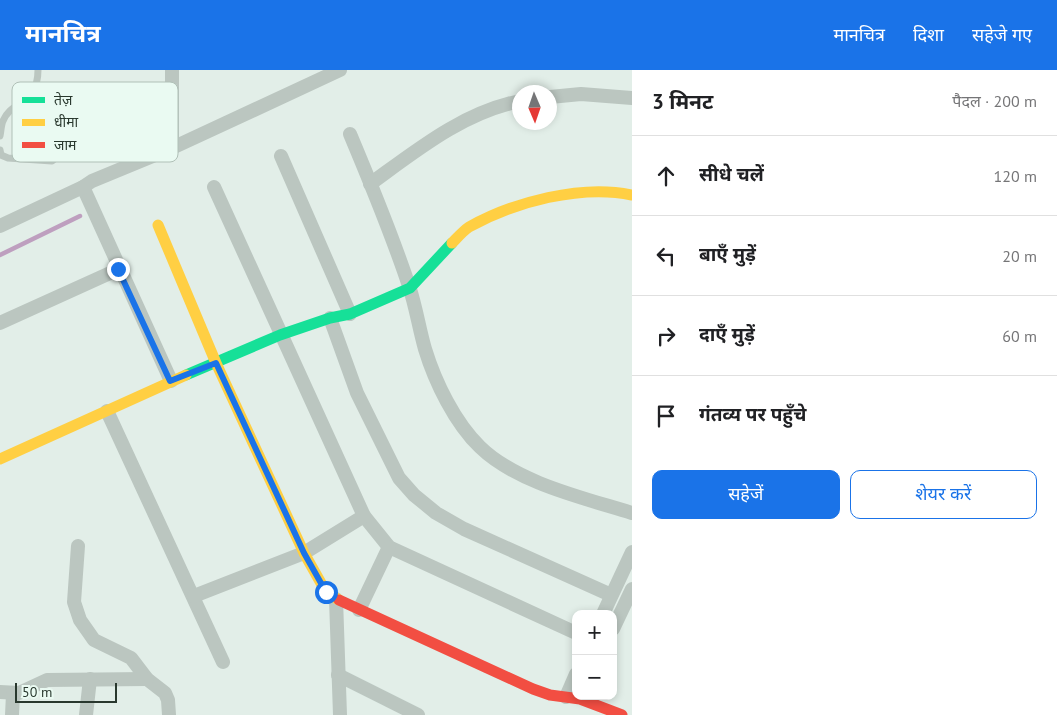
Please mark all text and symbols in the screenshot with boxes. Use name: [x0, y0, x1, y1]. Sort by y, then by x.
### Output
text: मानचित्र: [25, 18, 101, 49]
text: मानचित्र: [833, 23, 885, 46]
text: दिशा: [913, 23, 944, 46]
text: सहेजे गए: [972, 23, 1032, 46]
legend: [12, 82, 178, 162]
north arrow: [512, 85, 557, 130]
text: 3 मिनट: [652, 88, 713, 115]
text: तेज़: [54, 91, 73, 109]
text: पैदल · 200 m: [952, 91, 1037, 111]
text: धीमा: [54, 113, 79, 131]
text: जाम: [54, 136, 77, 154]
icon: ahead: [652, 162, 680, 190]
text: सीधे चलें: [699, 162, 764, 186]
text: 120 m: [994, 166, 1037, 186]
icon: left: [652, 242, 680, 270]
text: बाएँ मुड़ें: [699, 242, 756, 266]
text: 20 m: [1002, 246, 1037, 266]
route end: [107, 258, 130, 281]
icon: right: [652, 322, 680, 350]
text: दाएँ मुड़ें: [699, 322, 755, 346]
text: 60 m: [1002, 326, 1037, 346]
icon: arrive: [652, 402, 680, 430]
text: गंतव्य पर पहुँचे: [699, 402, 806, 426]
button: सहेजें: [652, 470, 840, 519]
button: शेयर करें: [850, 470, 1037, 519]
route start: [315, 581, 338, 604]
map controls: [572, 610, 617, 700]
button: +: [572, 610, 617, 655]
button: −: [572, 655, 617, 700]
scale bar: [15, 680, 118, 703]
text: 50 m: [22, 683, 52, 701]

